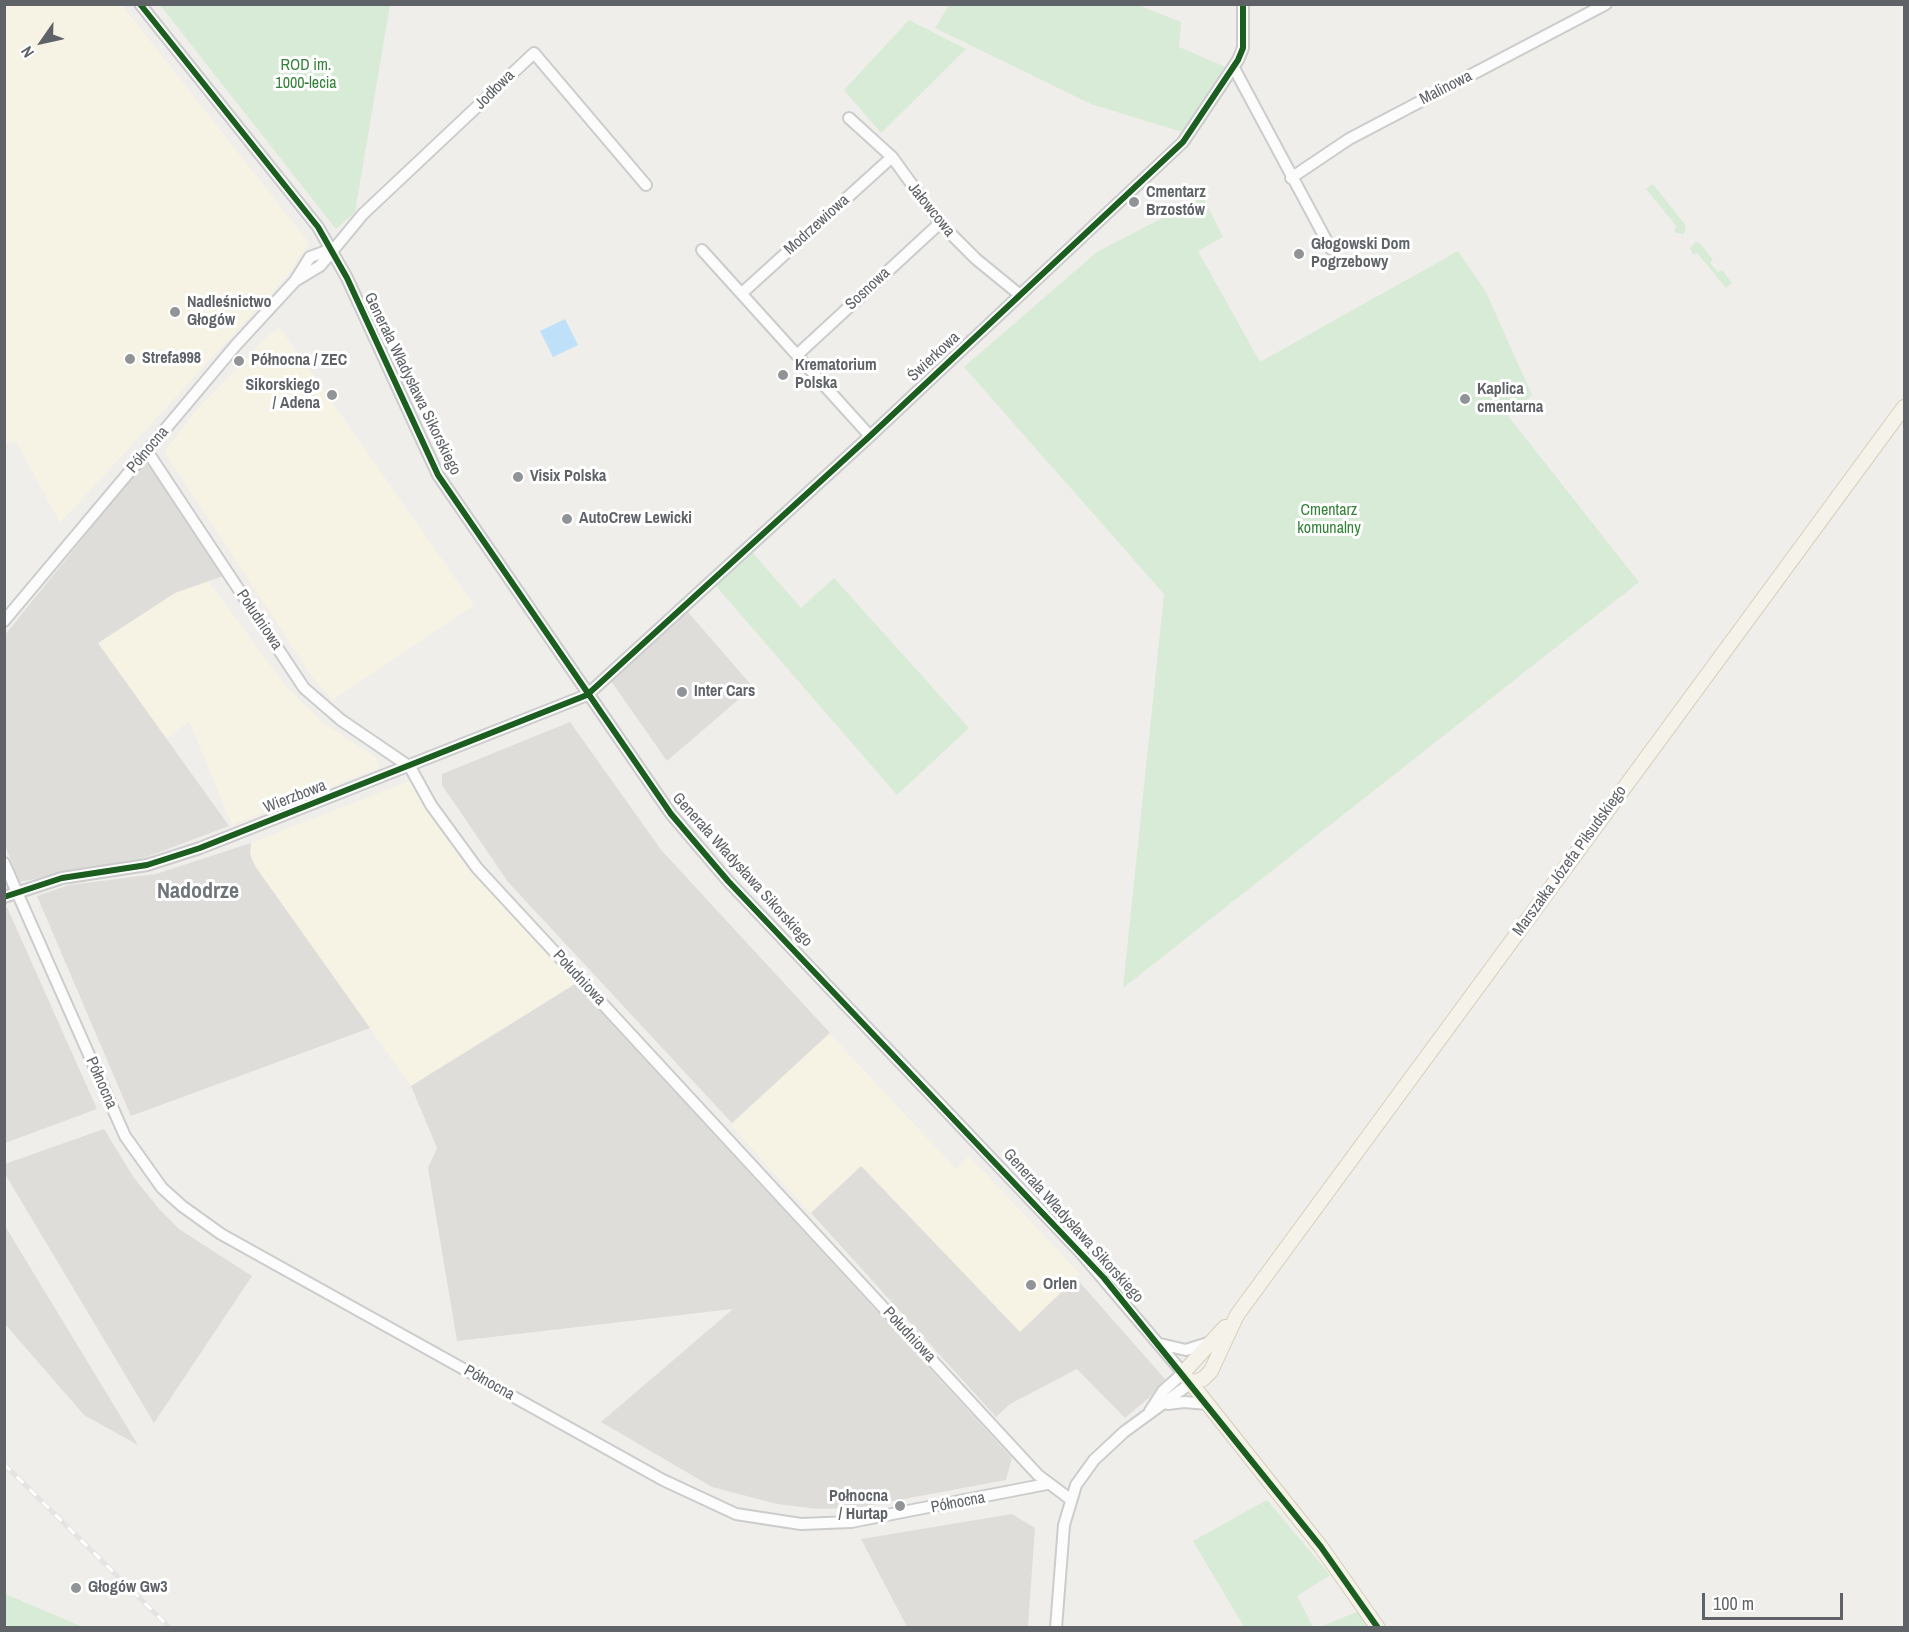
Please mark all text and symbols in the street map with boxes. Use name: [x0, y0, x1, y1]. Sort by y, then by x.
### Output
north arrow: [12, 12, 72, 72]
text: N: [15, 42, 39, 62]
park label: ROD im. 1000-lecia: [275, 56, 337, 94]
street label: Jodłowa: [471, 66, 519, 114]
street label: Malinowa: [1417, 67, 1475, 109]
street label: Jałowcowa: [903, 179, 959, 241]
place label: Cmentarz Brzostów: [1146, 183, 1206, 221]
street label: Modrzewiowa: [781, 191, 853, 259]
marker: Cmentarz Brzostów: [1127, 195, 1141, 209]
place label: Głogowski Dom Pogrzebowy: [1311, 235, 1410, 273]
marker: Głogowski Dom Pogrzebowy: [1292, 247, 1306, 261]
street label: Sosnowa: [842, 264, 894, 314]
street label: Generała Władysława Sikorskiego: [359, 290, 465, 478]
place label: Nadleśnictwo Głogów: [187, 293, 272, 331]
marker: Nadleśnictwo Głogów: [168, 305, 182, 319]
street label: Świerkowa: [904, 328, 964, 386]
place label: Strefa998: [142, 349, 201, 369]
place label: Północna / ZEC: [251, 351, 347, 371]
marker: Strefa998: [123, 352, 137, 366]
marker: Północna / ZEC: [232, 354, 246, 368]
place label: Krematorium Polska: [795, 356, 877, 394]
marker: Krematorium Polska: [776, 368, 790, 382]
place label: Sikorskiego / Adena: [246, 376, 320, 414]
place label: Kaplica cmentarna: [1477, 380, 1543, 418]
marker: Sikorskiego / Adena: [325, 388, 339, 402]
marker: Kaplica cmentarna: [1458, 392, 1472, 406]
street label: Północna: [123, 423, 173, 477]
place label: Visix Polska: [530, 467, 606, 487]
marker: Visix Polska: [511, 470, 525, 484]
park label: Cmentarz komunalny: [1297, 501, 1361, 539]
place label: AutoCrew Lewicki: [579, 509, 692, 529]
marker: AutoCrew Lewicki: [560, 512, 574, 526]
street label: Południowa: [232, 586, 286, 654]
place label: Inter Cars: [694, 682, 755, 702]
marker: Inter Cars: [675, 685, 689, 699]
street label: Wierzbowa: [261, 776, 329, 818]
street label: Marszałka Józefa Piłsudskiego: [1509, 782, 1631, 940]
street label: Generała Władysława Sikorskiego: [668, 789, 816, 951]
district label: Nadodrze: [157, 879, 239, 905]
street label: Południowa: [549, 946, 609, 1010]
street label: Północna: [81, 1054, 121, 1112]
street label: Generała Władysława Sikorskiego: [999, 1145, 1147, 1307]
place label: Orlen: [1043, 1275, 1077, 1295]
marker: Orlen: [1024, 1278, 1038, 1292]
street label: Południowa: [879, 1303, 939, 1367]
street label: Północna: [460, 1361, 518, 1405]
place label: Połnocna / Hurtap: [829, 1487, 888, 1525]
street label: Północna: [929, 1488, 987, 1518]
marker: Połnocna / Hurtap: [893, 1499, 907, 1513]
place label: Głogów Gw3: [88, 1578, 167, 1598]
marker: Głogów Gw3: [69, 1581, 83, 1595]
scale bar: [1705, 1581, 1846, 1619]
text: 100 m: [1713, 1591, 1754, 1616]

